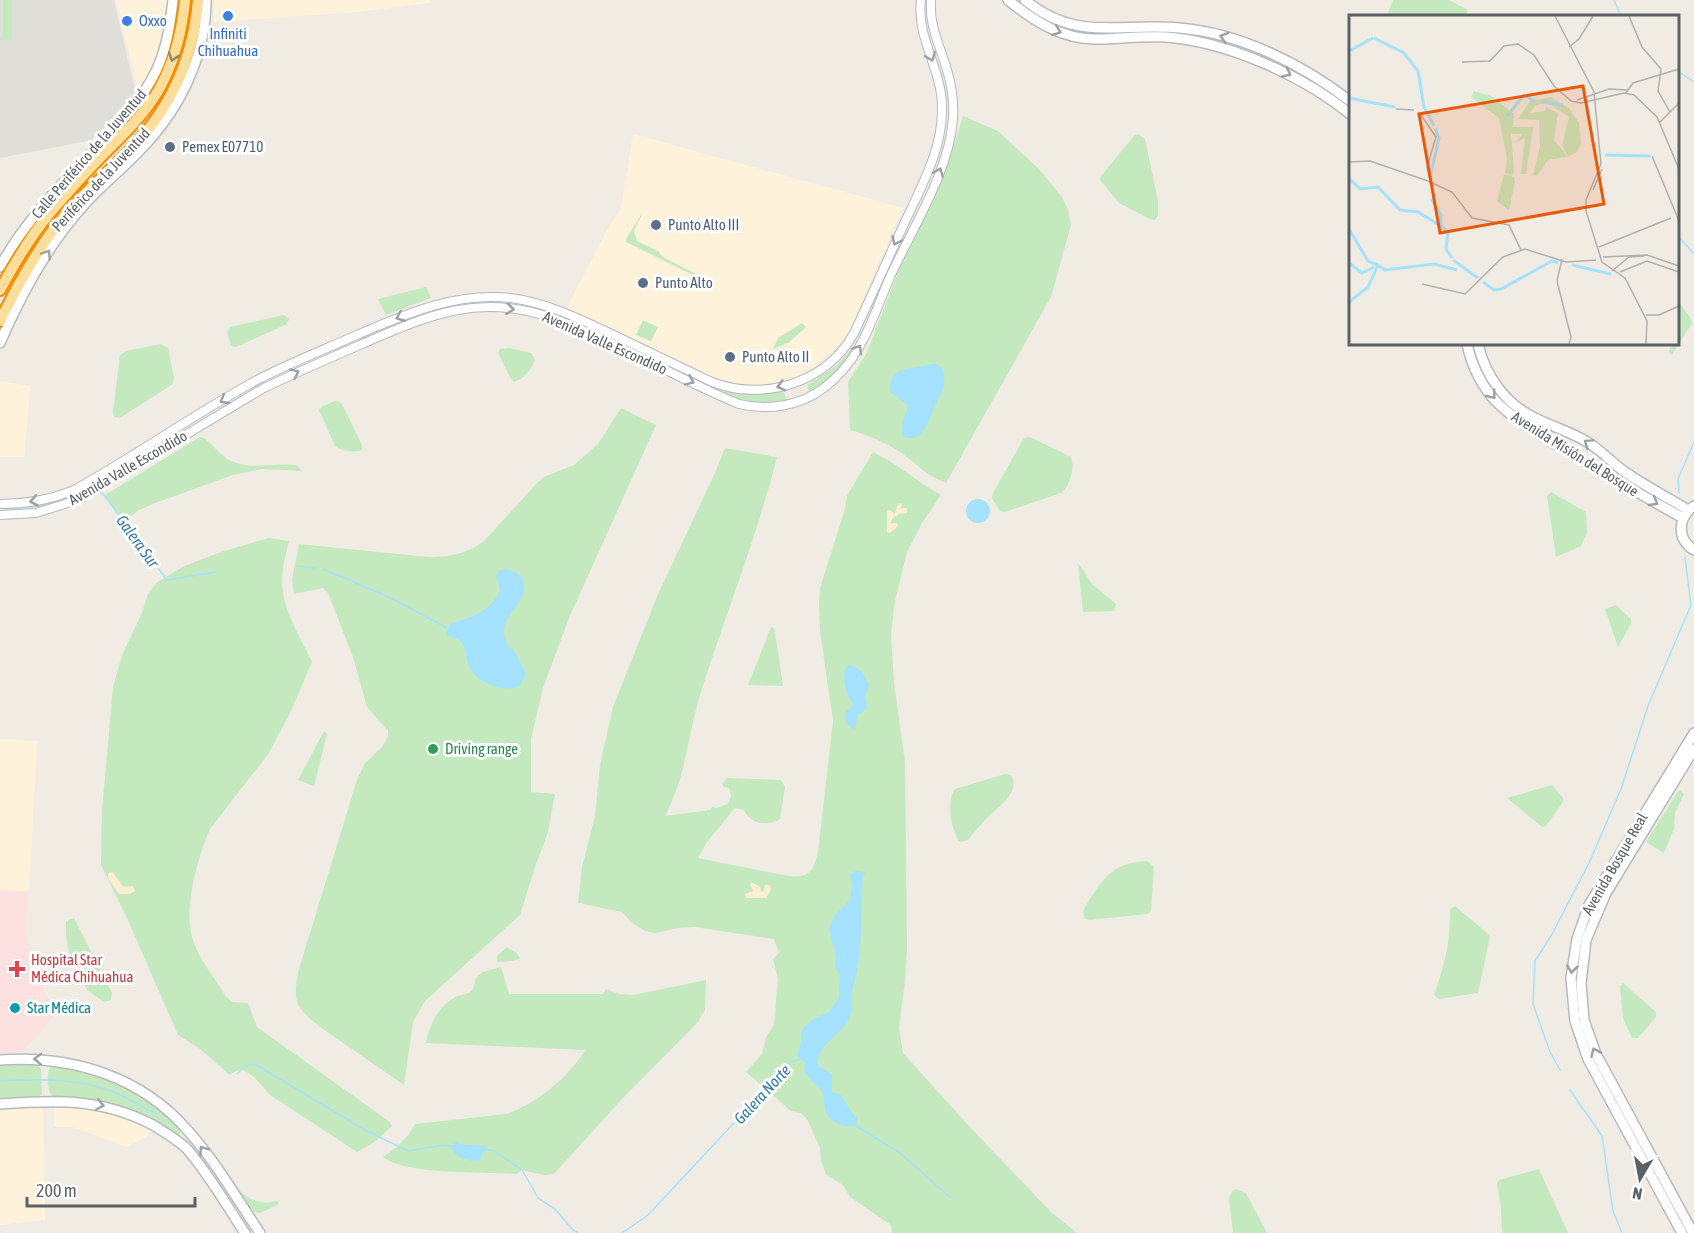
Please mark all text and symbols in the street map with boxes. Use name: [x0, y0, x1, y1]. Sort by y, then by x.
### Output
marker: Infiniti Chihuahua: [221, 9, 235, 23]
place label: Oxxo: [139, 12, 167, 29]
marker: Oxxo: [120, 14, 134, 28]
inset map: [1349, 15, 1679, 345]
one-way arrow: [1051, 24, 1062, 36]
place label: Infiniti Chihuahua: [198, 25, 258, 59]
one-way arrow: [1219, 32, 1230, 44]
one-way arrow: [167, 51, 180, 62]
one-way arrow: [924, 51, 936, 62]
one-way arrow: [1280, 66, 1291, 78]
street label: Calle Periférico de la Juventud: [28, 86, 150, 222]
street label: Periférico de la Juventud: [48, 124, 154, 236]
place label: Pemex E07710: [182, 138, 263, 155]
marker: Pemex E07710: [163, 140, 177, 154]
one-way arrow: [932, 167, 944, 178]
place label: Punto Alto III: [668, 216, 739, 233]
marker: Punto Alto III: [649, 218, 663, 232]
one-way arrow: [892, 235, 904, 246]
one-way arrow: [40, 250, 51, 261]
place label: Punto Alto: [655, 274, 713, 291]
marker: Punto Alto: [636, 276, 650, 290]
one-way arrow: [506, 302, 515, 315]
street label: Avenida Valle Escondido: [541, 308, 670, 378]
one-way arrow: [395, 310, 406, 322]
one-way arrow: [850, 345, 862, 355]
place label: Punto Alto II: [742, 348, 809, 365]
marker: Punto Alto II: [723, 350, 737, 364]
one-way arrow: [289, 369, 300, 381]
one-way arrow: [684, 374, 695, 386]
one-way arrow: [776, 379, 786, 392]
one-way arrow: [1485, 389, 1496, 400]
one-way arrow: [220, 393, 230, 404]
street label: Avenida Misión del Bosque: [1509, 408, 1642, 500]
street label: Avenida Valle Escondido: [66, 427, 190, 508]
one-way arrow: [1583, 439, 1594, 450]
one-way arrow: [30, 494, 40, 507]
one-way arrow: [1648, 495, 1658, 506]
water label: Galera Sur: [113, 511, 164, 572]
place label: Driving range: [445, 740, 518, 757]
marker: Driving range: [426, 742, 440, 756]
street label: Avenida Bosque Real: [1578, 810, 1651, 918]
place label: Hospital Star Médica Chihuahua: [31, 951, 133, 985]
marker: Hospital Star Médica Chihuahua: [8, 960, 26, 978]
one-way arrow: [1566, 965, 1579, 974]
place label: Star Médica: [27, 999, 91, 1016]
marker: Star Médica: [8, 1001, 22, 1015]
one-way arrow: [1591, 1047, 1603, 1058]
one-way arrow: [34, 1053, 43, 1066]
water label: Galera Norte: [730, 1061, 794, 1127]
one-way arrow: [95, 1098, 105, 1111]
one-way arrow: [199, 1145, 210, 1156]
north arrow: [1610, 1149, 1670, 1209]
scale bar: [27, 1170, 195, 1208]
text: 200 m: [36, 1180, 77, 1201]
text: N: [1631, 1184, 1644, 1203]

